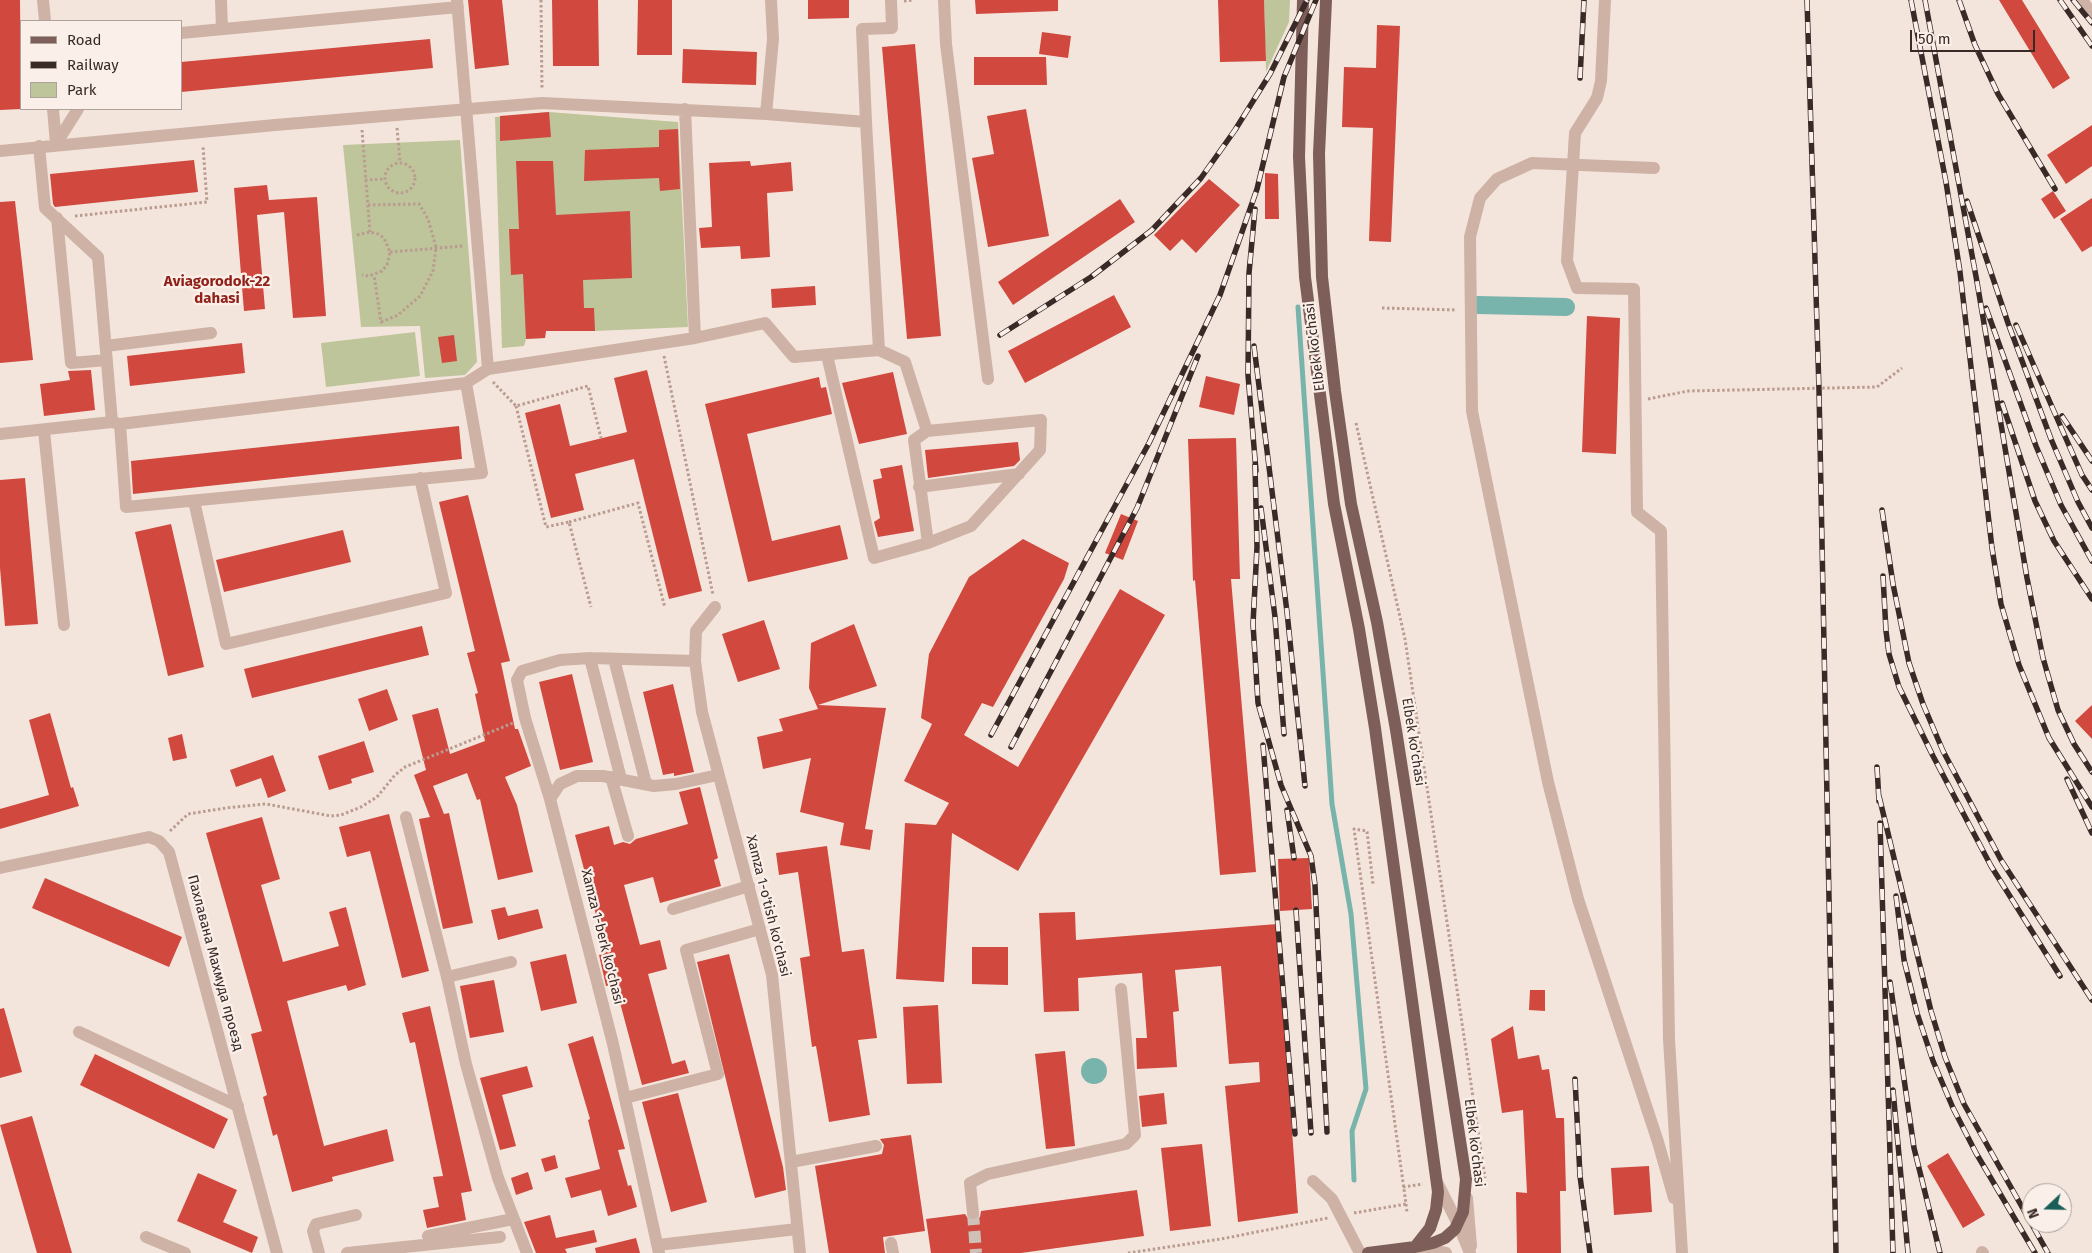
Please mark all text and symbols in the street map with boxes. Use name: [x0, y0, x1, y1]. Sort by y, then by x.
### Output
legend: [20, 20, 182, 110]
scale bar: [1912, 20, 2037, 52]
text: 50 m: [1918, 30, 1951, 48]
text: Road: [67, 31, 102, 49]
text: Railway: [67, 56, 119, 74]
text: Park: [67, 81, 97, 99]
district label: Aviagorodok-22 dahasi: [164, 273, 270, 308]
street label: Elbek ko'chasi: [1301, 302, 1329, 392]
street label: Elbek ko'chasi: [1398, 697, 1428, 787]
street label: Xamza 1-o'tish ko'chasi: [742, 833, 794, 979]
street label: Xamza 1-berk ko'chasi: [577, 867, 627, 1007]
street label: Пахлавана Махмуда проезд: [183, 873, 247, 1053]
street label: Elbek ko'chasi: [1460, 1098, 1488, 1188]
north arrow: [2022, 1183, 2072, 1233]
text: N: [2024, 1206, 2043, 1221]

